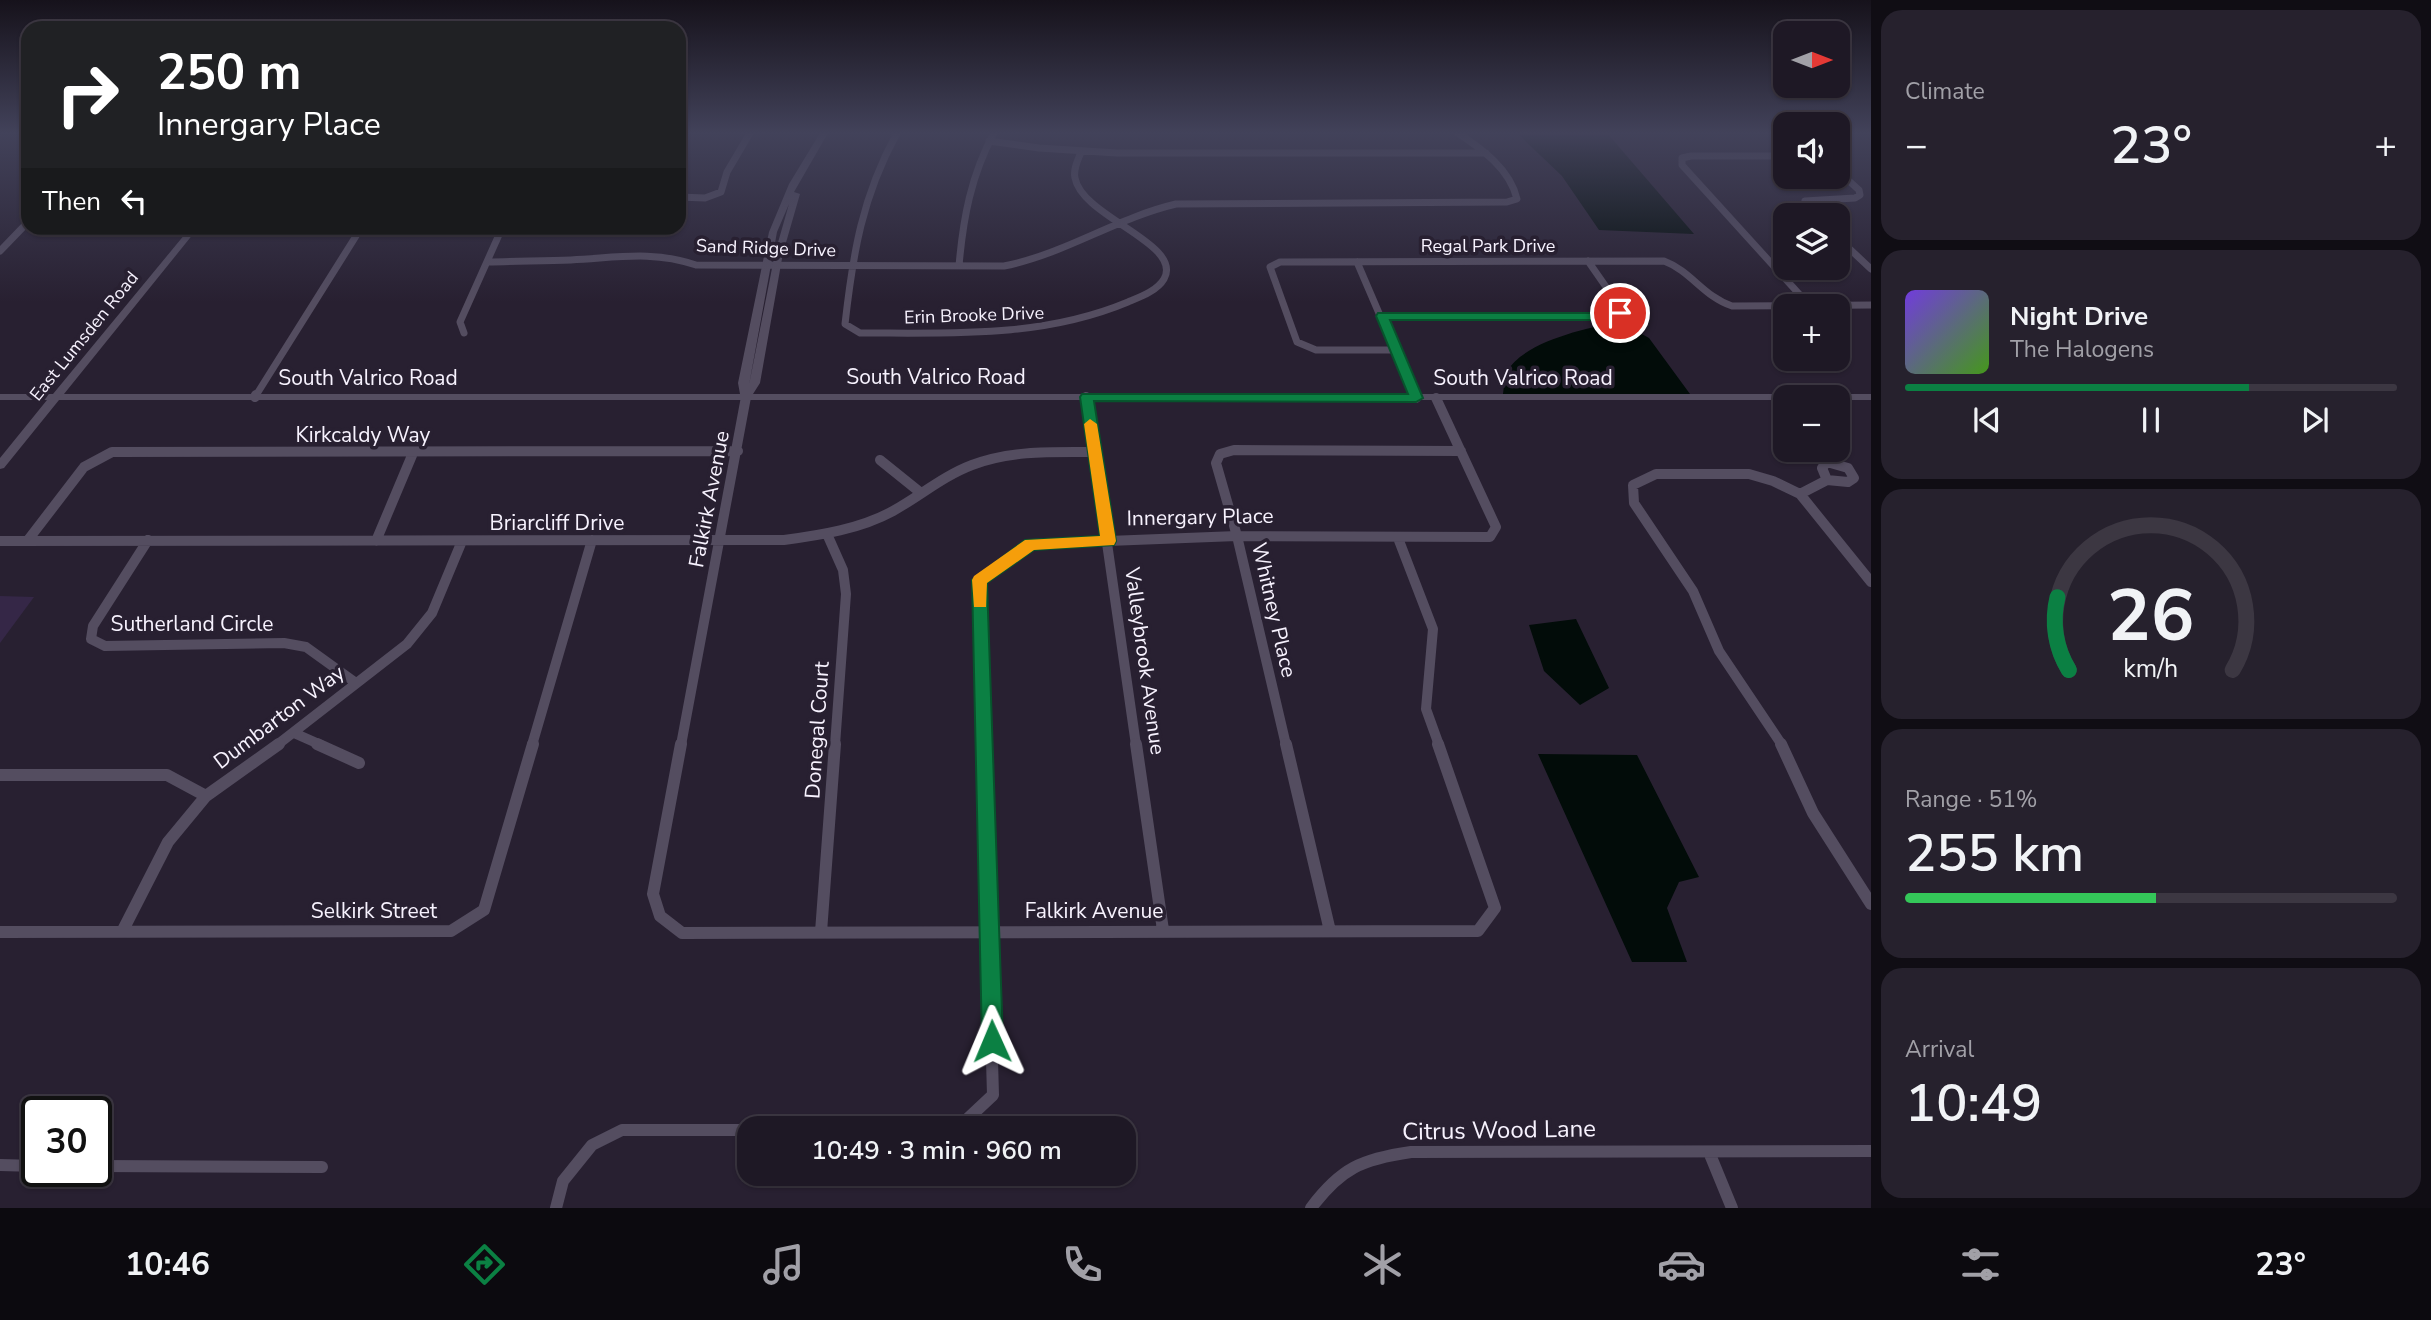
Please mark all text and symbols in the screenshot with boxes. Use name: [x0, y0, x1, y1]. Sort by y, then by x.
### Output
north arrow: [1773, 21, 1850, 98]
map controls: [1773, 21, 1850, 462]
text: 250 m: [157, 39, 301, 106]
icon: right: [42, 49, 133, 140]
text: Climate: [1905, 76, 1985, 107]
text: Innergary Place: [157, 103, 381, 146]
text: 23°: [2110, 110, 2192, 181]
button: sound: [1773, 112, 1850, 189]
text: −: [1905, 120, 1928, 171]
text: +: [2374, 120, 2397, 171]
icon: left: [115, 182, 153, 220]
text: Then: [42, 184, 101, 219]
button: layers: [1773, 203, 1850, 280]
street label: Sand Ridge Drive: [696, 234, 836, 262]
street label: Regal Park Drive: [1421, 234, 1555, 258]
street label: East Lumsden Road: [24, 266, 144, 406]
pin: [1590, 283, 1650, 343]
icon: arrive: [1601, 294, 1639, 332]
button: +: [1773, 294, 1850, 371]
text: Night Drive: [2010, 299, 2148, 334]
street label: Erin Brooke Drive: [904, 301, 1044, 329]
text: The Halogens: [2010, 334, 2154, 365]
street label: South Valrico Road: [846, 363, 1026, 391]
street label: South Valrico Road: [278, 364, 458, 392]
street label: South Valrico Road: [1433, 364, 1613, 392]
button: −: [1773, 385, 1850, 462]
icon: previous: [1968, 401, 2006, 439]
icon: pause: [2132, 401, 2170, 439]
icon: next: [2296, 401, 2334, 439]
street label: Kirkcaldy Way: [296, 421, 431, 449]
street label: Falkirk Avenue: [682, 428, 736, 570]
street label: Innergary Place: [1126, 502, 1274, 532]
street label: Briarcliff Drive: [490, 509, 624, 537]
street label: Whitney Place: [1245, 540, 1303, 680]
street label: Valleybrook Avenue: [1118, 565, 1172, 756]
text: 26: [2107, 566, 2195, 666]
street label: Sutherland Circle: [111, 610, 273, 638]
text: km/h: [2123, 652, 2179, 686]
street label: Dumbarton Way: [208, 659, 350, 775]
street label: Donegal Court: [798, 660, 836, 800]
text: Range · 51%: [1905, 784, 2037, 815]
text: 255 km: [1905, 818, 2084, 889]
street label: Selkirk Street: [311, 897, 438, 925]
street label: Falkirk Avenue: [1025, 897, 1163, 925]
position arrow: [955, 1004, 1029, 1078]
text: Arrival: [1905, 1034, 1974, 1065]
text: 10:49: [1905, 1068, 2042, 1139]
speed limit sign: 30: [21, 1096, 112, 1187]
street label: Citrus Wood Lane: [1402, 1112, 1596, 1148]
text: 10:49 · 3 min · 960 m: [811, 1133, 1062, 1168]
icon: directions: [460, 1240, 509, 1289]
icon: music: [759, 1240, 808, 1289]
icon: phone: [1058, 1240, 1107, 1289]
icon: climate: [1358, 1240, 1407, 1289]
icon: car: [1657, 1240, 1706, 1289]
icon: filters: [1956, 1240, 2005, 1289]
text: 10:46: [125, 1243, 210, 1286]
text: 23°: [2255, 1243, 2306, 1286]

